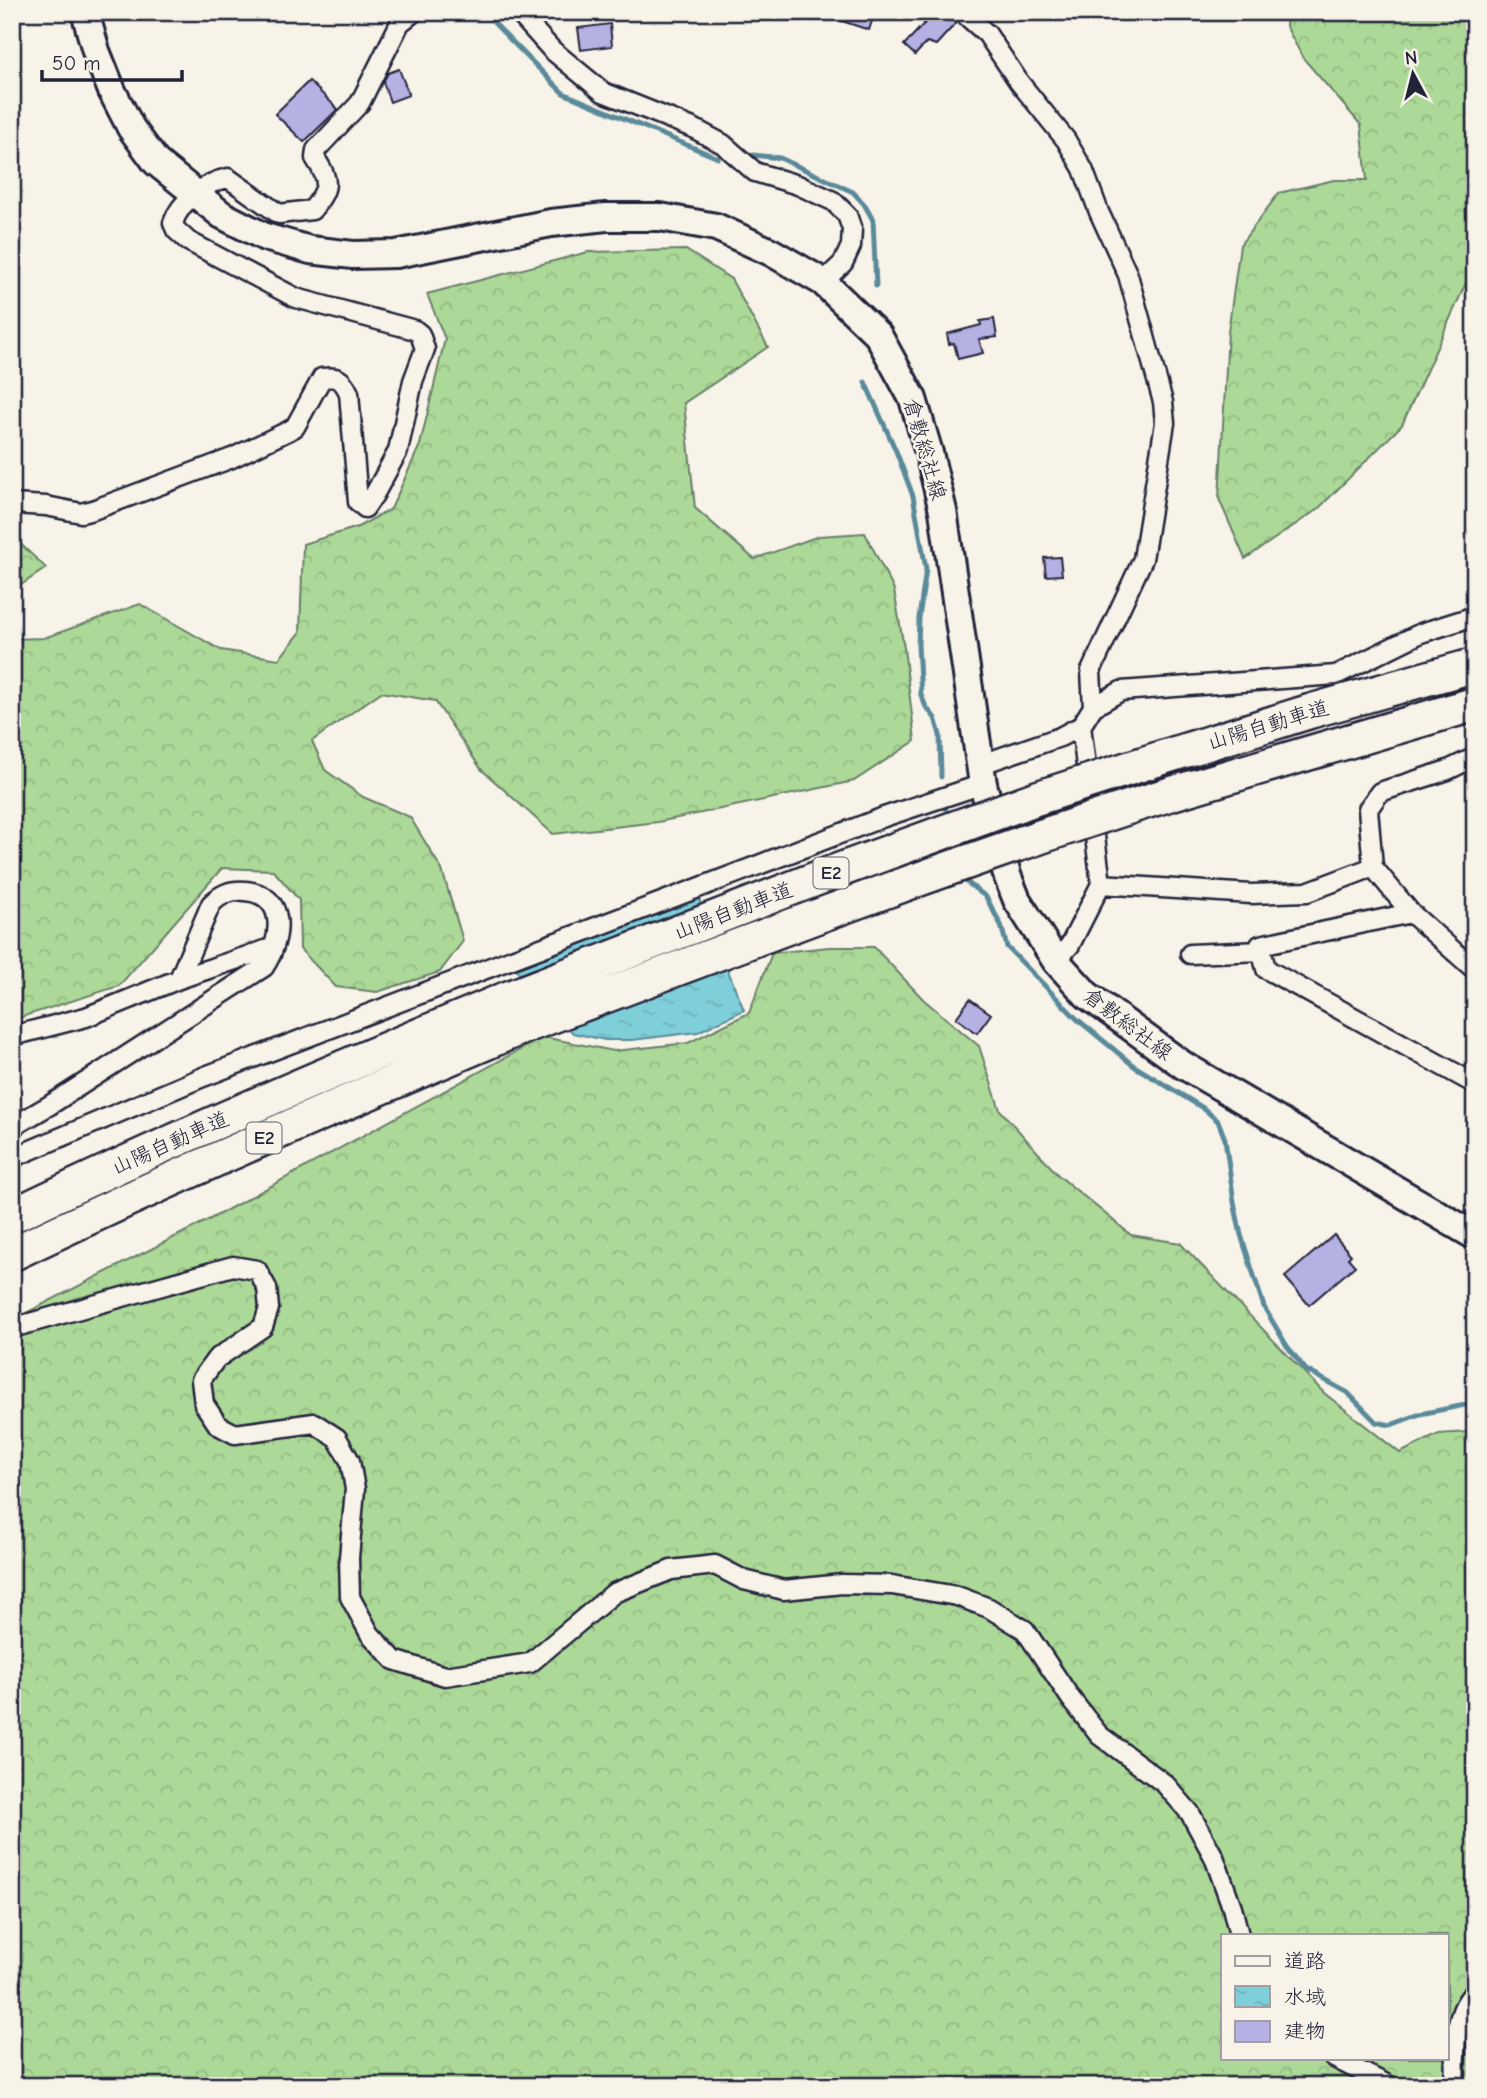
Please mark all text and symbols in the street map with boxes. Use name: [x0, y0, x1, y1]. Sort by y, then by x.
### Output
scale bar: [42, 38, 182, 82]
north arrow: [1378, 38, 1448, 108]
text: N: [1404, 46, 1419, 70]
text: 50 m: [52, 51, 101, 75]
street label: 倉敷総社線: [899, 395, 951, 503]
street label: 山陽自動車道: [1204, 695, 1332, 755]
road number: E2: [814, 858, 848, 888]
street label: 山陽自動車道: [670, 877, 796, 945]
street label: 倉敷総社線: [1079, 983, 1177, 1065]
street label: 山陽自動車道: [108, 1106, 232, 1180]
road number: E2: [246, 1122, 282, 1154]
legend: [1221, 1934, 1448, 2060]
text: 道路: [1284, 1949, 1326, 1973]
text: 水域: [1284, 1985, 1326, 2009]
text: 建物: [1284, 2019, 1326, 2043]

